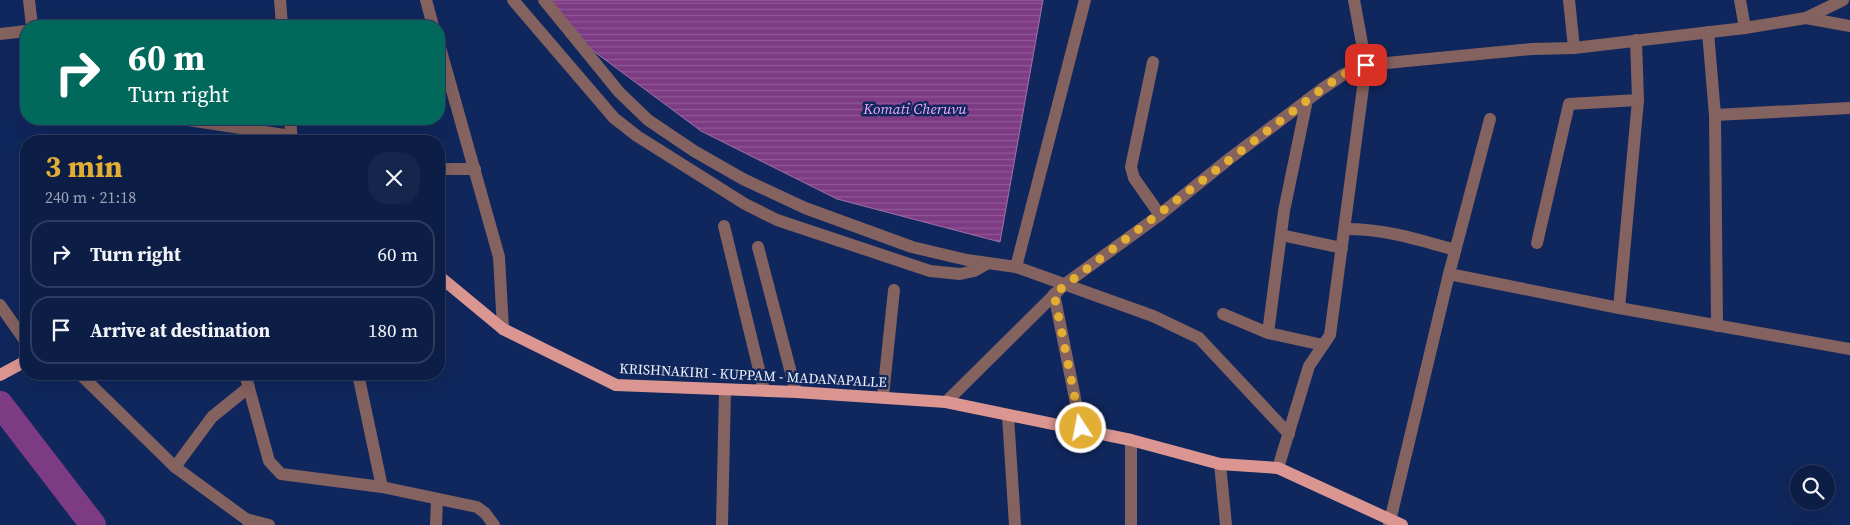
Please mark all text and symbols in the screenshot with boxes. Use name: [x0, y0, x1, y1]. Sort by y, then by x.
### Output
text: 60 m: [128, 34, 205, 82]
icon: right: [45, 40, 110, 105]
pin: [1345, 44, 1387, 86]
icon: arrive: [1352, 51, 1380, 79]
text: Turn right: [128, 79, 229, 109]
water label: Komati Cheruvu: [862, 98, 967, 119]
text: 3 min: [45, 146, 123, 187]
button: close: [368, 152, 420, 204]
text: 240 m · 21:18: [45, 186, 136, 208]
icon: right: [47, 240, 75, 268]
text: Turn right: [90, 241, 181, 267]
text: 60 m: [377, 241, 418, 267]
icon: arrive: [47, 316, 75, 344]
text: Arrive at destination: [90, 317, 270, 343]
text: 180 m: [368, 317, 418, 343]
street label: KRISHNAKIRI - KUPPAM - MADANAPALLE: [619, 358, 887, 392]
position arrow: [1054, 401, 1106, 453]
map controls: [1790, 465, 1835, 510]
button: search: [1790, 465, 1835, 510]

